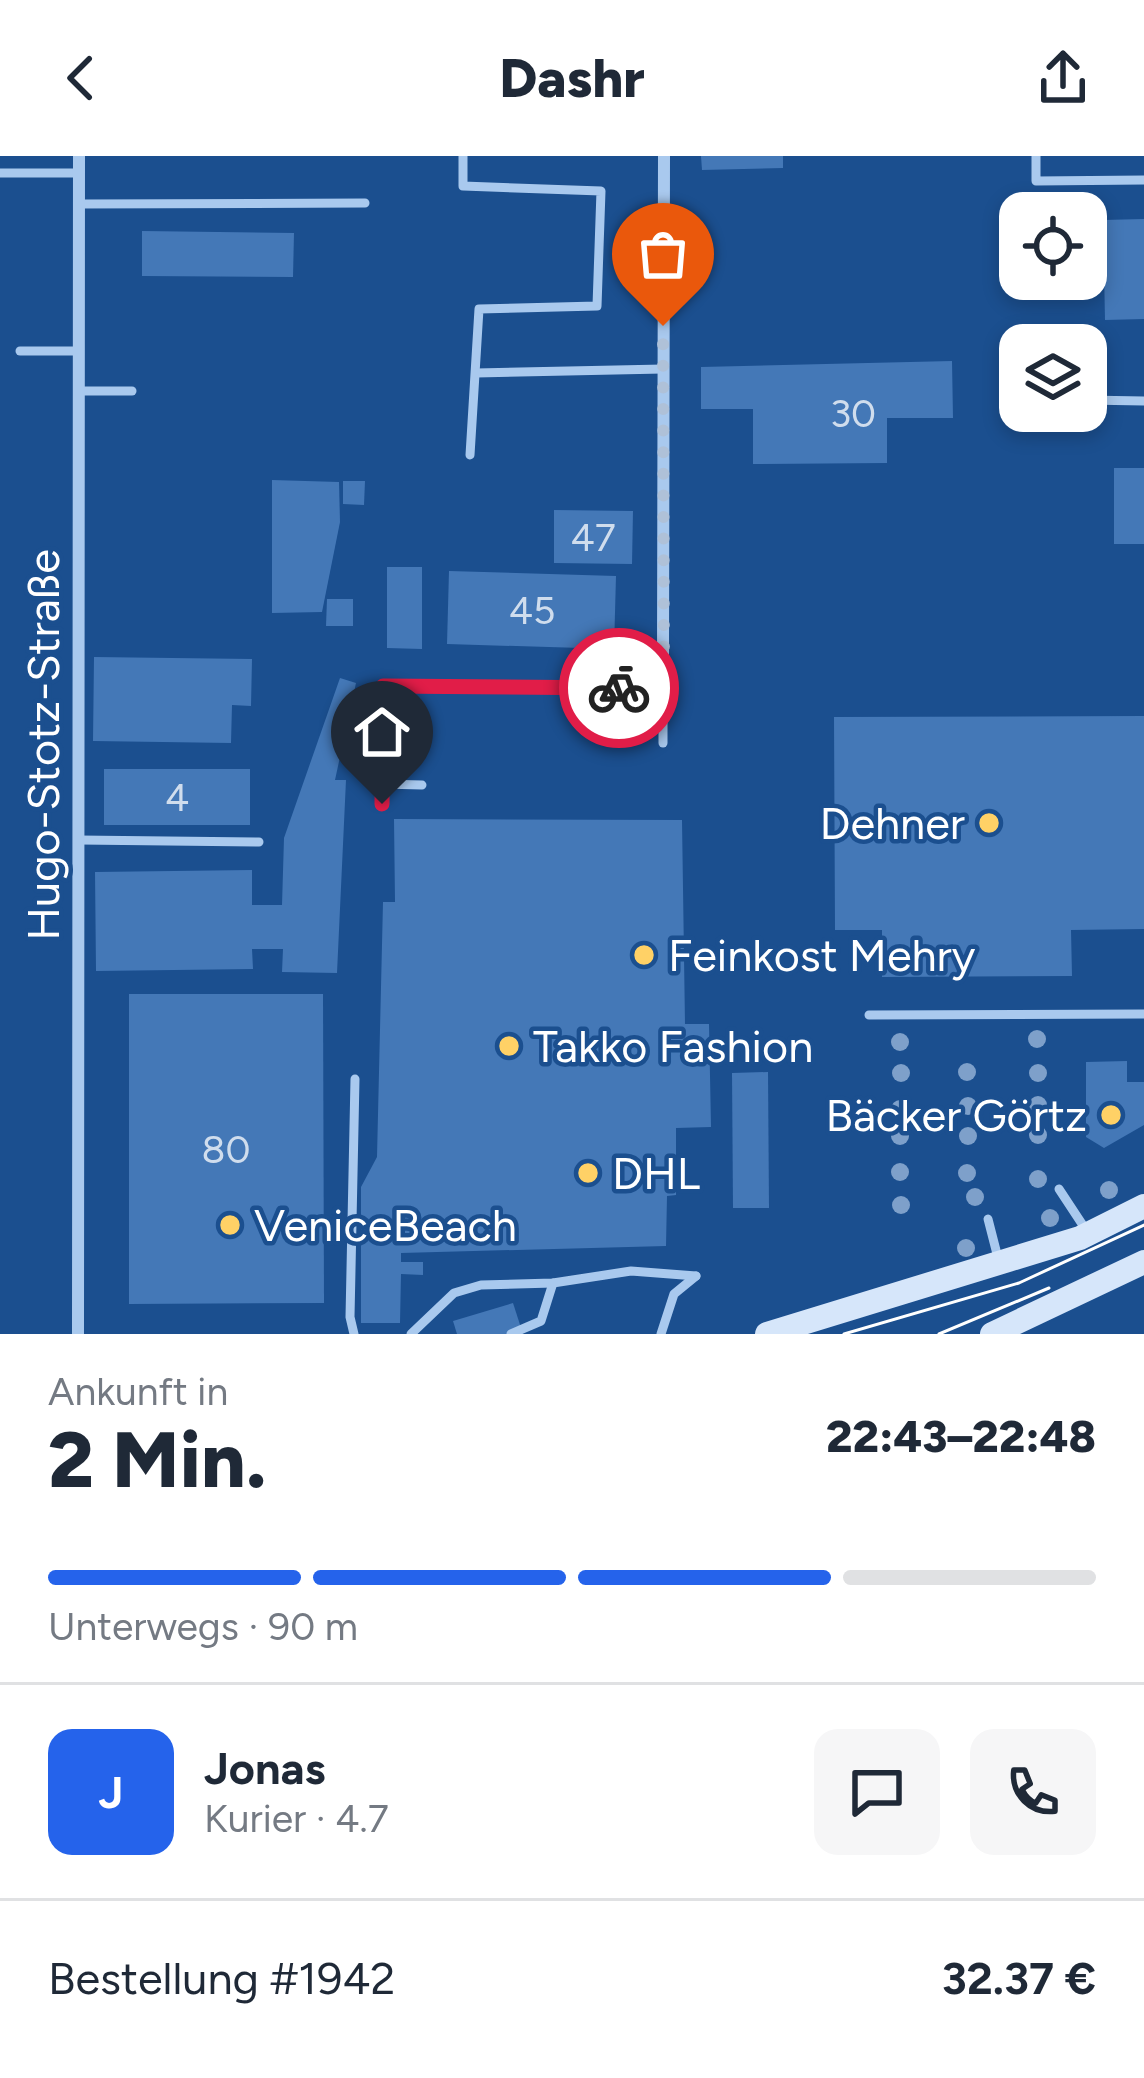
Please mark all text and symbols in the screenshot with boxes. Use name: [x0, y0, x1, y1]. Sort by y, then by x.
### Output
icon: back: [48, 45, 114, 111]
icon: share: [1030, 45, 1096, 111]
text: Dashr: [499, 46, 645, 111]
map controls: [999, 192, 1107, 432]
button: locate: [999, 192, 1107, 300]
pin: [612, 203, 714, 326]
icon: bag: [630, 221, 696, 287]
button: layers: [999, 324, 1107, 432]
house number: 30: [830, 390, 876, 437]
house number: 47: [570, 514, 616, 561]
street label: Hugo-Stotz-Straße: [16, 549, 70, 941]
house number: 45: [509, 587, 555, 634]
courier: [559, 628, 679, 748]
icon: bike: [586, 655, 652, 721]
pin: [331, 681, 433, 804]
icon: home: [349, 699, 415, 765]
house number: 4: [165, 774, 189, 821]
place label: Dehner: [819, 796, 965, 850]
marker: Dehner: [976, 810, 1002, 836]
place label: Feinkost Mehry: [668, 928, 976, 982]
marker: Feinkost Mehry: [631, 942, 657, 968]
place label: Takko Fashion: [533, 1019, 813, 1073]
marker: Takko Fashion: [496, 1033, 522, 1059]
place label: Bäcker Görtz: [825, 1088, 1087, 1142]
marker: Bäcker Görtz: [1098, 1102, 1124, 1128]
house number: 80: [202, 1126, 250, 1173]
place label: DHL: [612, 1146, 700, 1200]
marker: DHL: [575, 1160, 601, 1186]
place label: VeniceBeach: [254, 1198, 517, 1252]
marker: VeniceBeach: [217, 1212, 243, 1238]
text: Ankunft in: [48, 1368, 228, 1415]
text: 22:43–22:48: [826, 1409, 1096, 1463]
text: 2 Min.: [48, 1413, 266, 1507]
text: Unterwegs · 90 m: [48, 1603, 358, 1650]
button: chat: [814, 1729, 940, 1855]
button: phone: [970, 1729, 1096, 1855]
text: Jonas: [204, 1741, 326, 1795]
text: J: [99, 1765, 123, 1819]
text: Kurier · 4.7: [204, 1795, 389, 1842]
text: Bestellung #1942: [48, 1951, 396, 2005]
text: 32.37 €: [942, 1951, 1096, 2005]

